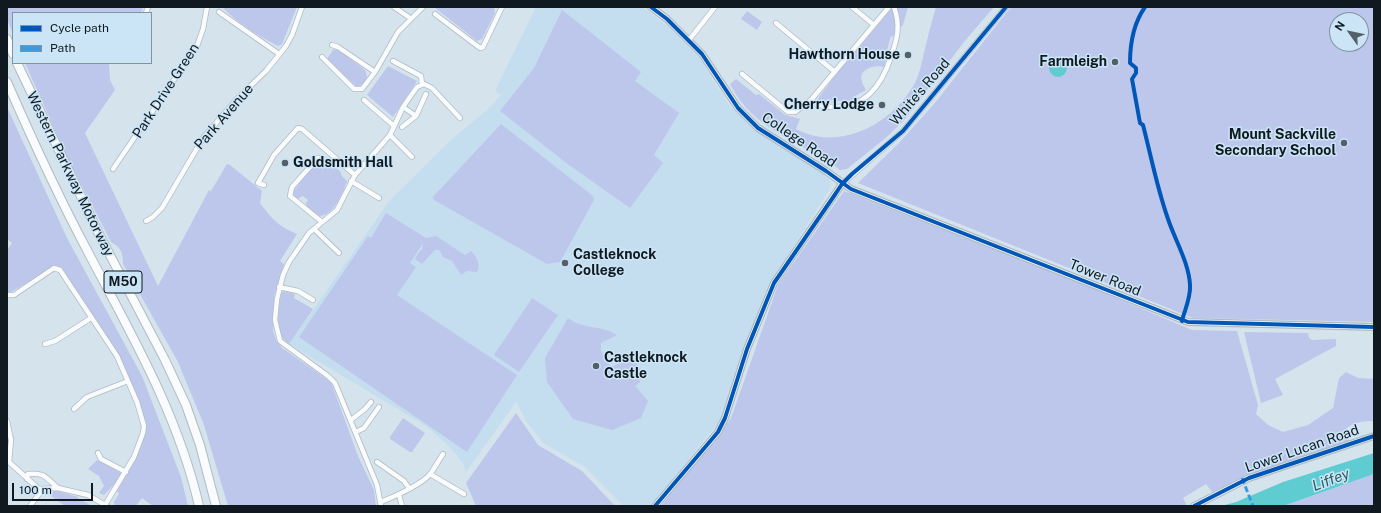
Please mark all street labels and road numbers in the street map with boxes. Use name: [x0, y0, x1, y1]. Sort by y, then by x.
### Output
street label: Park Drive Green: [129, 40, 203, 142]
street label: White's Road: [886, 55, 954, 129]
street label: Park Avenue: [191, 81, 257, 153]
street label: Western Parkway Motorway: [23, 89, 117, 259]
street label: College Road: [759, 109, 839, 171]
street label: Tower Road: [1067, 256, 1143, 300]
road number: M50: [104, 271, 142, 293]
street label: Lower Lucan Road: [1243, 422, 1361, 476]

